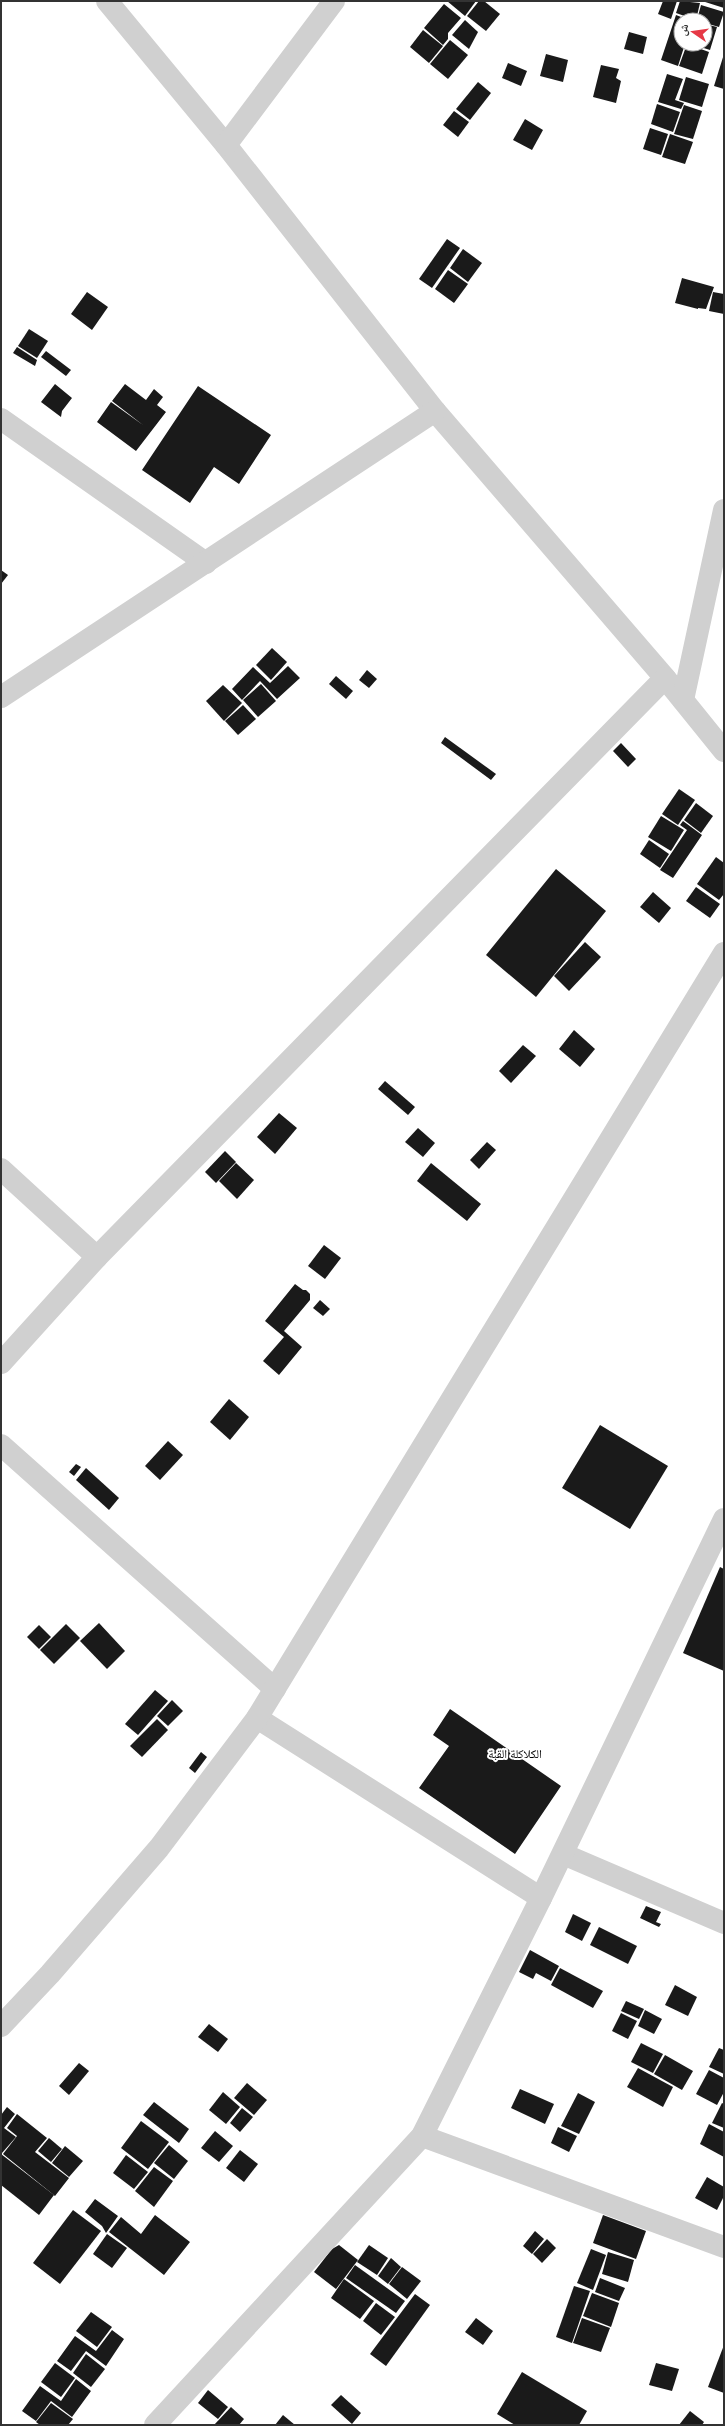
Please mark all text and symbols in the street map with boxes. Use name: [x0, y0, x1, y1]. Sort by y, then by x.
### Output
north arrow: [673, 12, 713, 52]
text: ش: [674, 22, 692, 37]
district label: الكلاكلة القبة: [488, 1745, 542, 1762]

